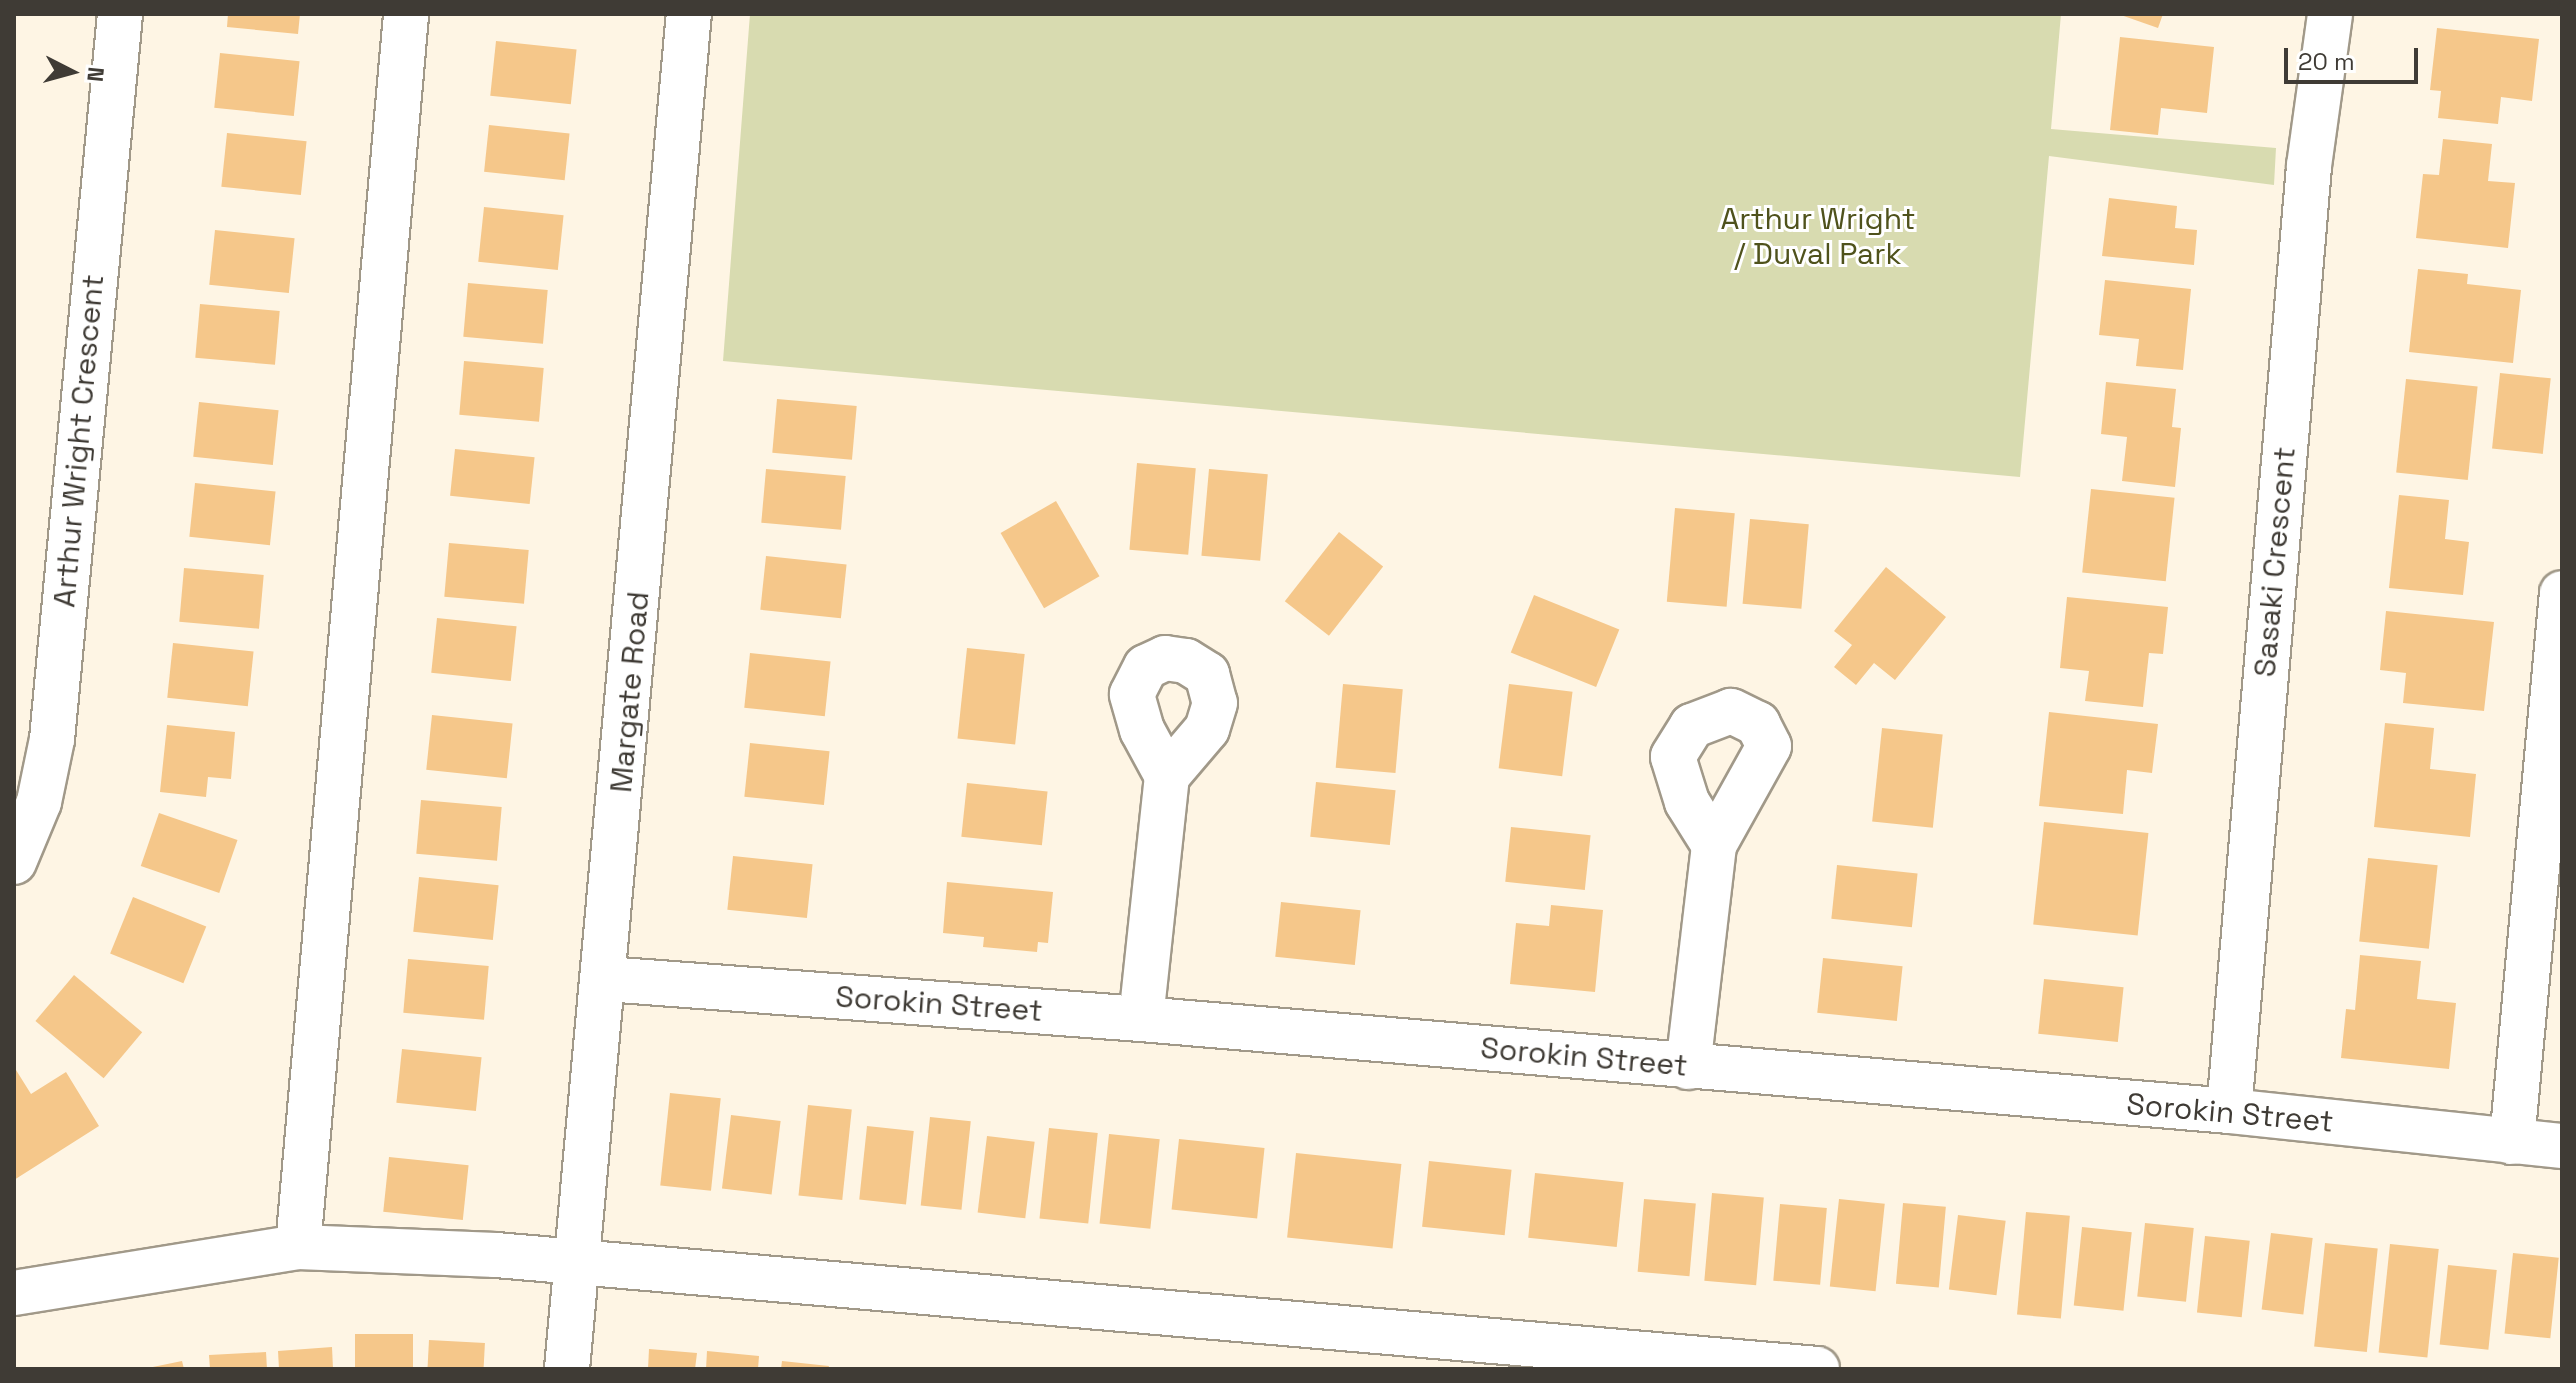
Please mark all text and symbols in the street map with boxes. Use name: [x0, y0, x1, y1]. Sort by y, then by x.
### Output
north arrow: [32, 32, 112, 112]
scale bar: [2288, 32, 2422, 82]
text: 20 m: [2298, 46, 2355, 77]
text: N: [81, 66, 111, 83]
park label: Arthur Wright / Duval Park: [1720, 201, 1916, 272]
street label: Arthur Wright Crescent: [47, 273, 111, 609]
street label: Sasaki Crescent: [2247, 446, 2303, 678]
street label: Margate Road: [603, 590, 657, 794]
street label: Sorokin Street: [834, 979, 1044, 1029]
street label: Sorokin Street: [1479, 1030, 1689, 1084]
street label: Sorokin Street: [2125, 1086, 2335, 1140]

